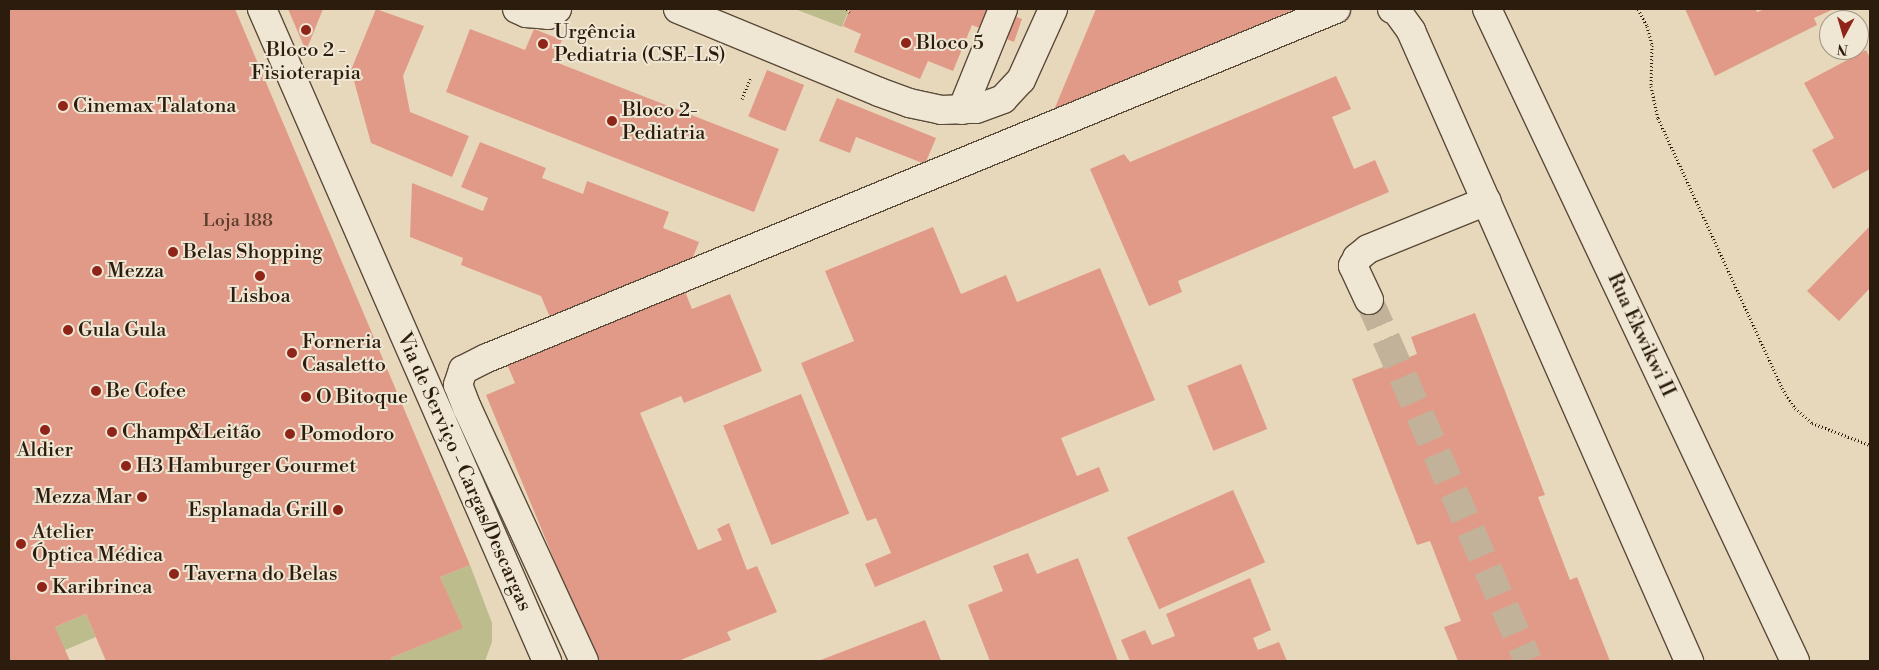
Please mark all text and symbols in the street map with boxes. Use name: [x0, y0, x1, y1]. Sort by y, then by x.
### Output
north arrow: [1819, 10, 1869, 60]
place label: Urgência Pediatria (CSE-LS): [554, 21, 726, 68]
marker: Bloco 2 - Fisioterapia: [300, 24, 312, 36]
place label: Bloco 5: [916, 31, 984, 55]
marker: Urgência Pediatria (CSE-LS): [536, 37, 550, 51]
marker: Bloco 5: [900, 37, 912, 49]
place label: Bloco 2 - Fisioterapia: [251, 38, 361, 85]
text: N: [1836, 39, 1849, 58]
place label: Cinemax Talatona: [73, 94, 236, 118]
place label: Bloco 2- Pediatria: [622, 98, 705, 145]
marker: Cinemax Talatona: [57, 100, 69, 112]
marker: Bloco 2- Pediatria: [606, 115, 618, 127]
house number: Loja 188: [203, 210, 273, 232]
place label: Belas Shopping: [183, 240, 323, 264]
marker: Belas Shopping: [167, 246, 179, 258]
place label: Mezza: [107, 259, 164, 283]
marker: Mezza: [91, 265, 103, 277]
street label: Rua Ekwikwi II: [1602, 269, 1680, 401]
marker: Lisboa: [254, 270, 266, 282]
place label: Lisboa: [229, 284, 291, 308]
place label: Gula Gula: [78, 318, 166, 342]
marker: Gula Gula: [62, 324, 74, 336]
street label: Via de Serviço - Cargas/Descargas: [392, 329, 536, 615]
place label: Forneria Casaletto: [302, 330, 386, 377]
marker: Forneria Casaletto: [286, 347, 298, 359]
place label: Be Cofee: [106, 379, 186, 403]
marker: Be Cofee: [90, 385, 102, 397]
place label: O Bitoque: [316, 385, 408, 409]
marker: O Bitoque: [300, 391, 312, 403]
place label: Champ&Leitão: [122, 420, 261, 444]
place label: Pomodoro: [300, 422, 395, 446]
marker: Aldier: [39, 424, 51, 436]
marker: Champ&Leitão: [106, 426, 118, 438]
marker: Pomodoro: [284, 428, 296, 440]
place label: Aldier: [17, 438, 73, 462]
place label: H3 Hamburger Gourmet: [136, 454, 356, 478]
marker: H3 Hamburger Gourmet: [120, 460, 132, 472]
place label: Mezza Mar: [34, 485, 132, 509]
marker: Mezza Mar: [136, 491, 148, 503]
place label: Esplanada Grill: [188, 498, 328, 522]
marker: Esplanada Grill: [332, 504, 344, 516]
place label: Atelier Óptica Médica: [32, 520, 163, 567]
marker: Atelier Óptica Médica: [14, 537, 28, 551]
place label: Taverna do Belas: [184, 562, 337, 586]
marker: Taverna do Belas: [168, 568, 180, 580]
place label: Karibrinca: [52, 575, 152, 599]
marker: Karibrinca: [36, 581, 48, 593]

